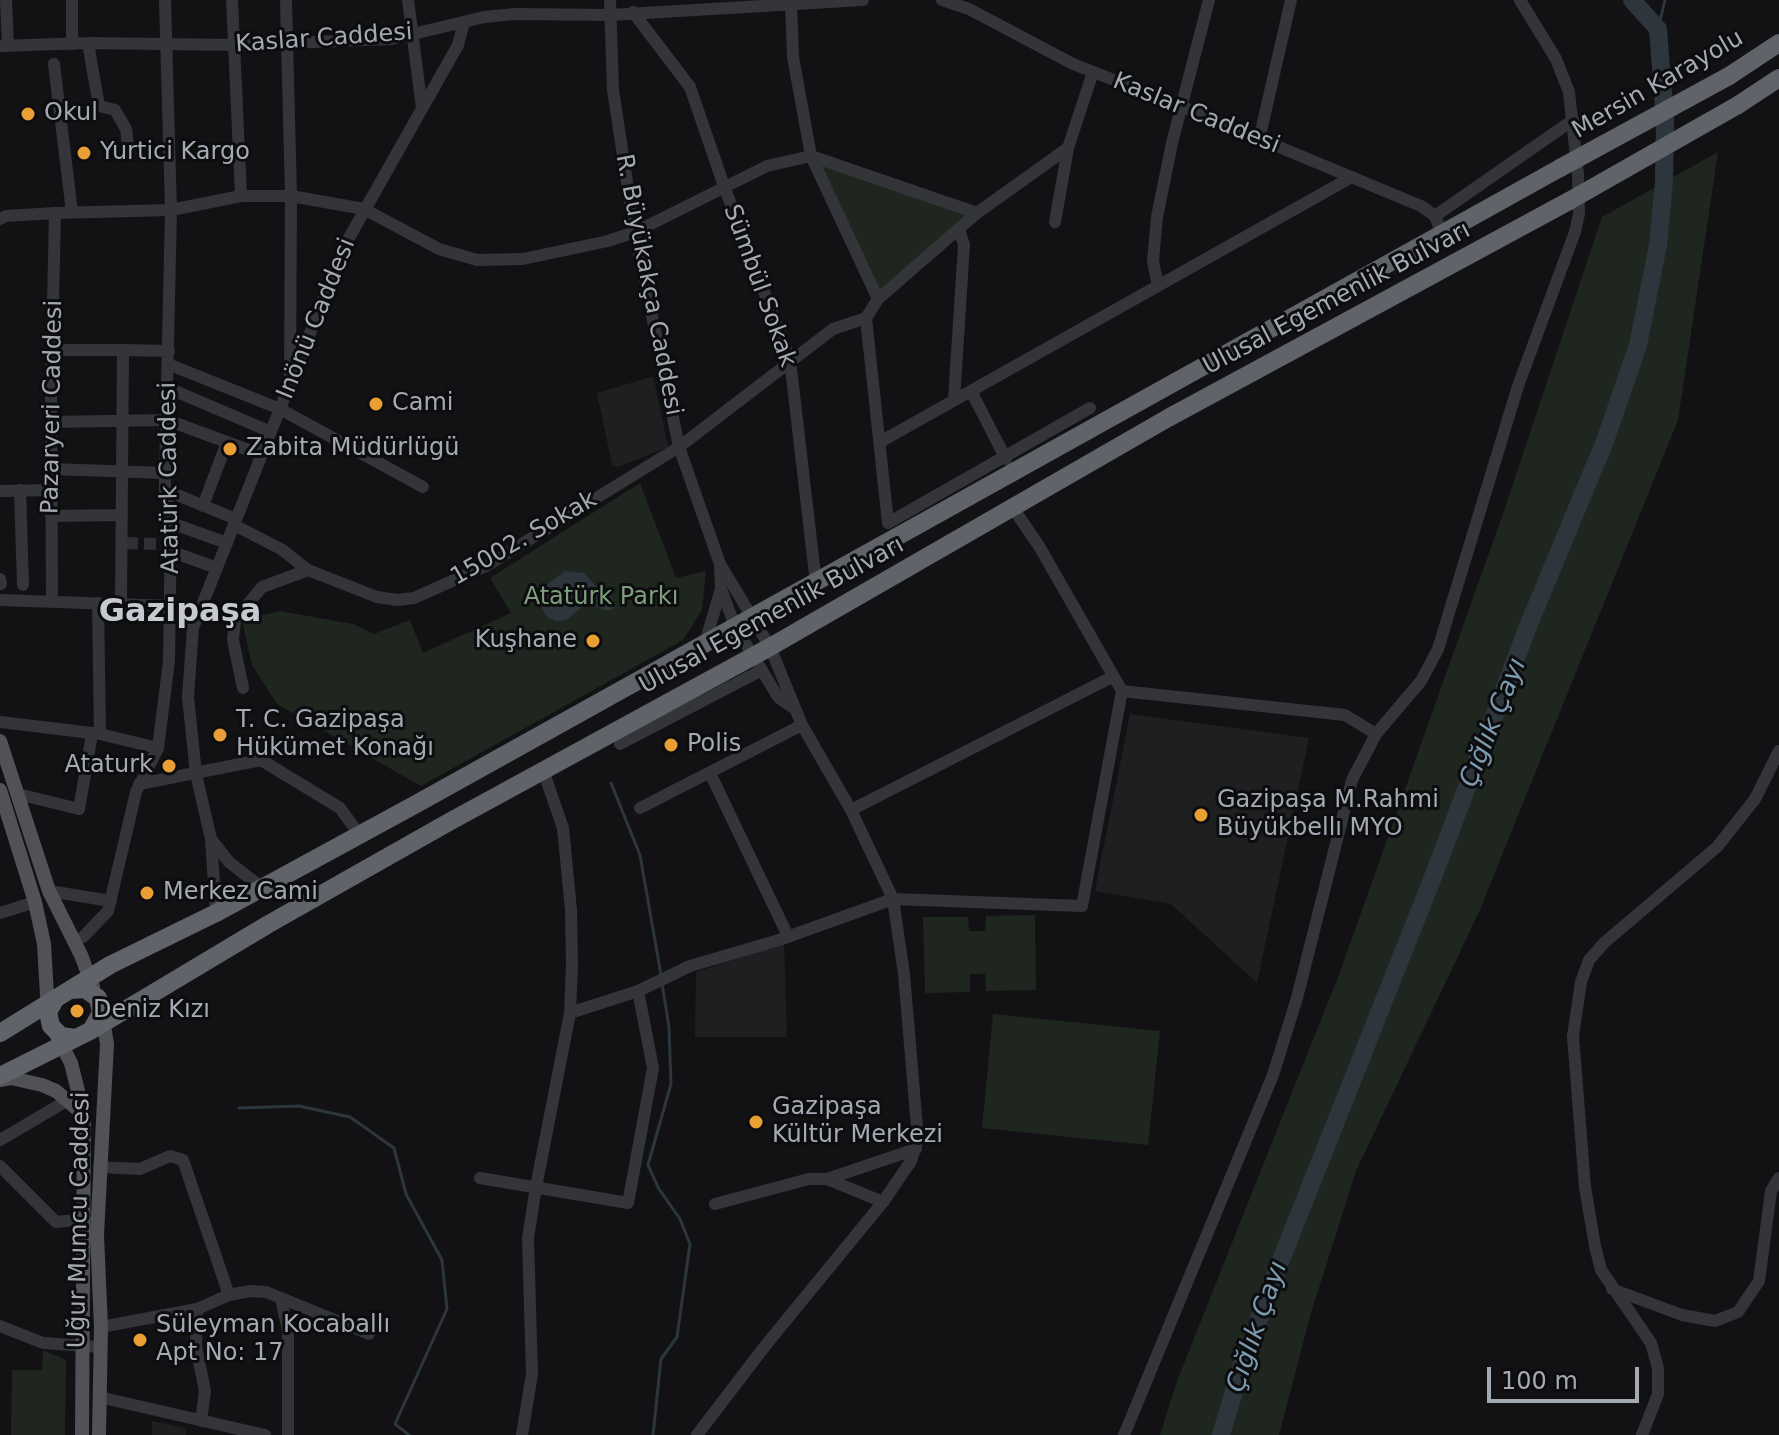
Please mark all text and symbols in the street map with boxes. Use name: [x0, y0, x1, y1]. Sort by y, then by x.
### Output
street label: Kaslar Caddesi: [235, 18, 413, 60]
street label: Mersin Karayolu: [1567, 24, 1749, 146]
street label: Kaslar Caddesi: [1108, 67, 1284, 161]
place label: Okul: [44, 100, 98, 128]
marker: Okul: [19, 105, 37, 123]
place label: Yurtici Kargo: [100, 139, 250, 167]
marker: Yurtici Kargo: [75, 144, 93, 162]
street label: R. Büyükakça Caddesi: [609, 152, 687, 418]
street label: Sümbül Sokak: [716, 201, 802, 371]
street label: Ulusal Egemenlik Bulvarı: [1199, 216, 1475, 382]
street label: Inönü Caddesi: [272, 234, 362, 404]
street label: Pazaryeri Caddesi: [37, 300, 69, 514]
street label: Atatürk Caddesi: [154, 382, 186, 574]
place label: Cami: [392, 390, 454, 418]
marker: Cami: [367, 395, 385, 413]
place label: Zabita Müdürlügü: [246, 435, 459, 463]
marker: Zabita Müdürlügü: [221, 440, 239, 458]
street label: 15002. Sokak: [446, 486, 602, 592]
street label: Ulusal Egemenlik Bulvarı: [635, 531, 909, 701]
park label: Atatürk Parkı: [524, 584, 678, 612]
district label: Gazipaşa: [99, 594, 261, 632]
place label: Kuşhane: [475, 627, 577, 655]
marker: Kuşhane: [584, 632, 602, 650]
water label: Çığlık Çayı: [1454, 654, 1534, 792]
place label: T. C. Gazipaşa Hükümet Konağı: [236, 707, 434, 763]
marker: T. C. Gazipaşa Hükümet Konağı: [211, 726, 229, 744]
place label: Polis: [687, 731, 741, 759]
marker: Polis: [662, 736, 680, 754]
place label: Ataturk: [64, 752, 153, 780]
marker: Ataturk: [160, 757, 178, 775]
place label: Gazipaşa M.Rahmi Büyükbellı MYO: [1217, 787, 1439, 843]
marker: Gazipaşa M.Rahmi Büyükbellı MYO: [1192, 806, 1210, 824]
place label: Merkez Cami: [163, 879, 318, 907]
marker: Merkez Cami: [138, 884, 156, 902]
place label: Deniz Kızı: [93, 997, 210, 1025]
marker: Deniz Kızı: [68, 1002, 86, 1020]
street label: Uğur Mumcu Caddesi: [63, 1091, 97, 1349]
place label: Gazipaşa Kültür Merkezi: [772, 1094, 943, 1150]
marker: Gazipaşa Kültür Merkezi: [747, 1113, 765, 1131]
water label: Çığlık Çayı: [1221, 1257, 1295, 1397]
place label: Süleyman Kocaballı Apt No: 17: [156, 1312, 390, 1368]
marker: Süleyman Kocaballı Apt No: 17: [131, 1331, 149, 1349]
scale bar: [1491, 1351, 1643, 1401]
text: 100 m: [1501, 1367, 1578, 1395]

